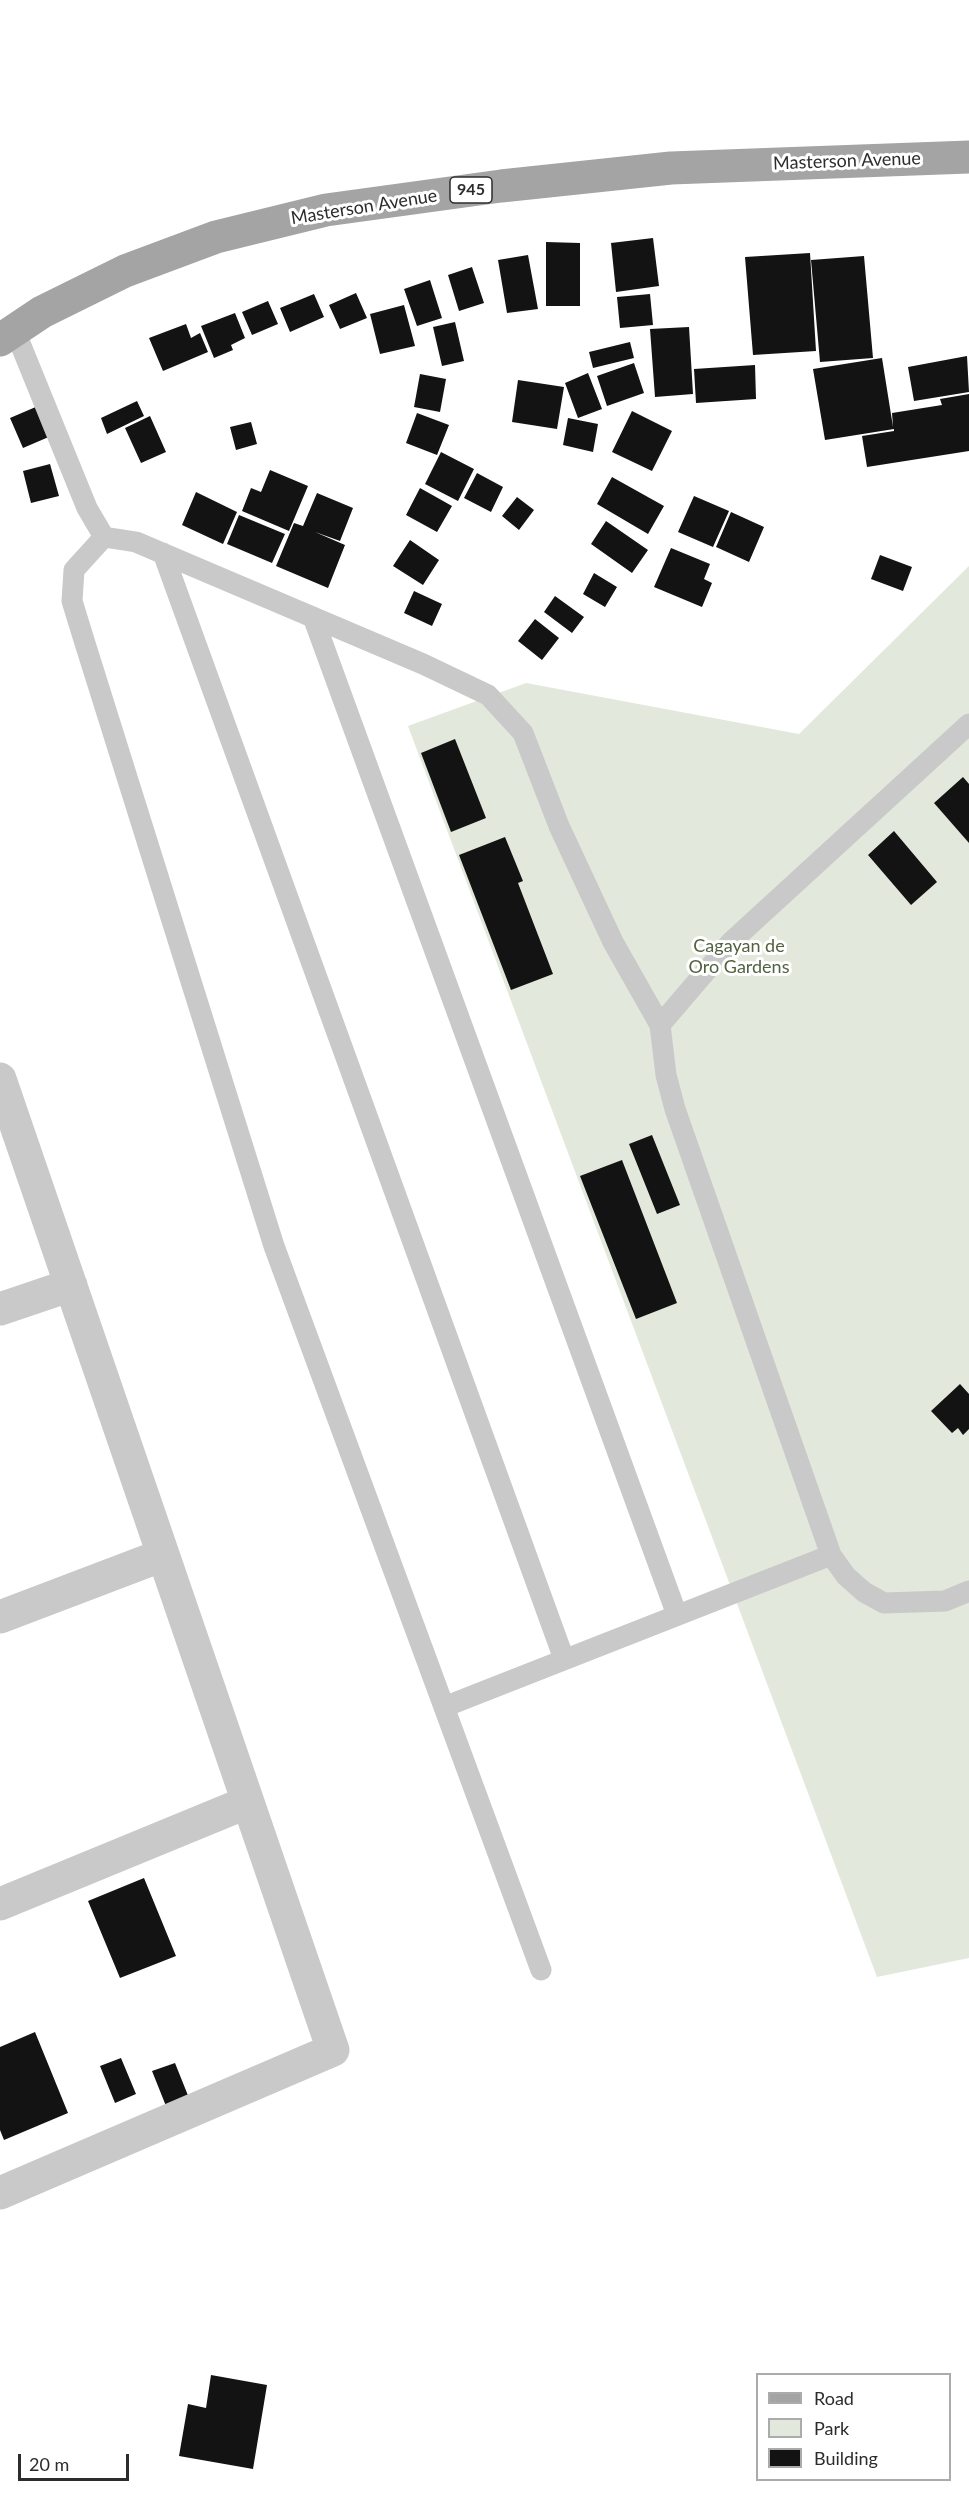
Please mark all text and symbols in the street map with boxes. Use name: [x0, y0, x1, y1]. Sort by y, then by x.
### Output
street label: Masterson Avenue: [773, 148, 921, 174]
road number: 945: [450, 177, 492, 203]
street label: Masterson Avenue: [289, 185, 439, 229]
park label: Cagayan de Oro Gardens: [689, 935, 789, 978]
legend: [756, 2373, 951, 2481]
text: Road: [814, 2387, 854, 2409]
text: Park: [814, 2417, 849, 2439]
scale bar: [21, 2442, 132, 2480]
text: Building: [814, 2447, 878, 2469]
text: 20 m: [29, 2453, 69, 2475]

